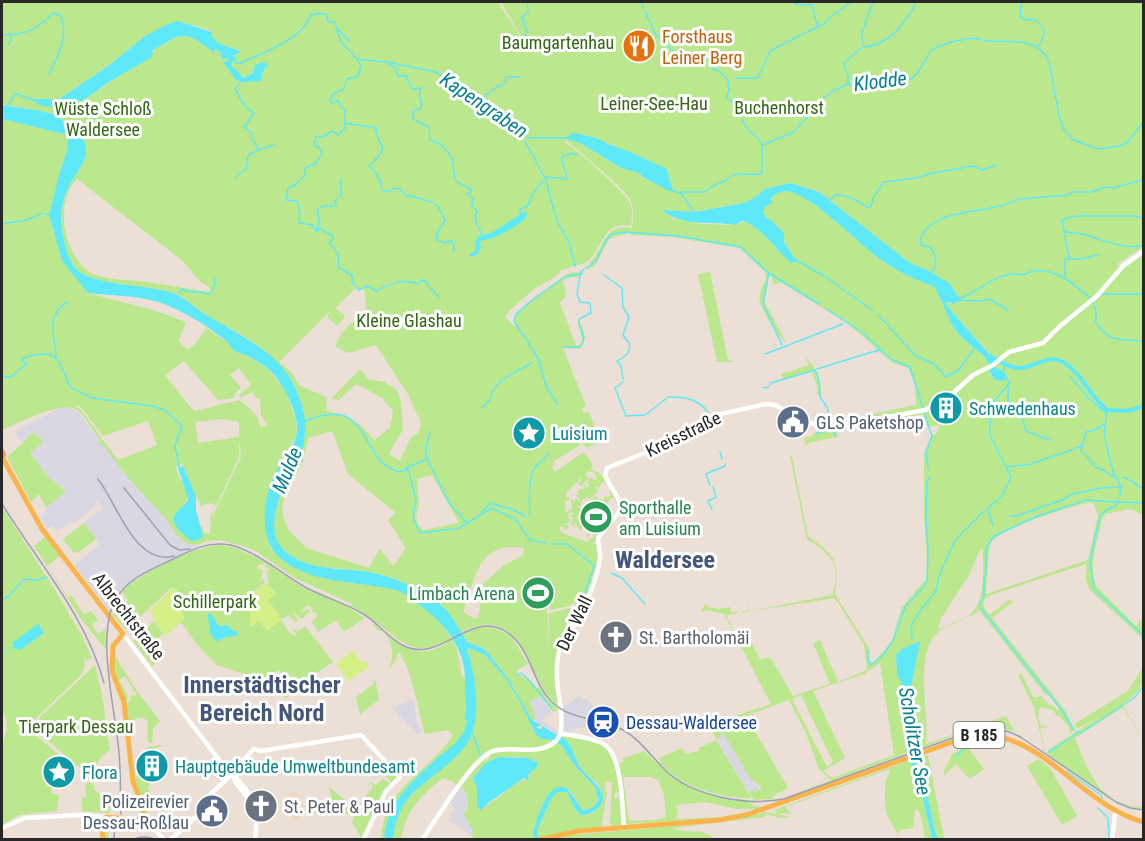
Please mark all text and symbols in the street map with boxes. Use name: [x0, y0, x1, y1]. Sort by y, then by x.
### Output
place label: Forsthaus Leiner Berg: [662, 26, 742, 68]
restaurant icon: Forsthaus Leiner Berg: [621, 28, 657, 64]
park label: Baumgartenhau: [502, 32, 614, 53]
water label: Klodde: [852, 66, 908, 96]
water label: Kapengraben: [436, 67, 532, 143]
park label: Leiner-See-Hau: [600, 93, 708, 114]
park label: Buchenhorst: [734, 97, 824, 118]
park label: Wüste Schloß Waldersee: [54, 98, 152, 140]
park label: Kleine Glashau: [356, 310, 462, 331]
building icon: Schwedenhaus: [928, 390, 964, 426]
place label: Schwedenhaus: [969, 398, 1076, 419]
public building icon: GLS Paketshop: [775, 404, 811, 440]
street label: Kreisstraße: [642, 407, 724, 461]
place label: GLS Paketshop: [816, 412, 924, 433]
place icon: Luisium: [511, 415, 547, 451]
place label: Luisium: [552, 423, 608, 444]
water label: Mulde: [267, 444, 307, 496]
place label: Sporthalle am Luisium: [619, 497, 701, 539]
sports icon: Sporthalle am Luisium: [578, 499, 614, 535]
district label: Waldersee: [615, 546, 715, 574]
street label: Albrechtstraße: [89, 568, 169, 664]
sports icon: Limbach Arena: [520, 575, 556, 611]
place label: Limbach Arena: [409, 583, 515, 604]
park label: Schillerpark: [173, 591, 257, 612]
street label: Der Wall: [552, 592, 596, 654]
church icon: St. Bartholomäi: [598, 619, 634, 655]
place label: St. Bartholomäi: [639, 627, 749, 648]
district label: Innerstädtischer Bereich Nord: [183, 671, 341, 727]
water label: Scholitzer See: [894, 685, 936, 797]
station icon: Dessau-Waldersee: [585, 704, 621, 740]
place label: Dessau-Waldersee: [626, 712, 757, 733]
park label: Tierpark Dessau: [18, 716, 134, 737]
road number: B 185: [954, 722, 1004, 748]
building icon: Hauptgebäude Umweltbundesamt: [134, 748, 170, 784]
place icon: Flora: [41, 754, 77, 790]
place label: Hauptgebäude Umweltbundesamt: [175, 756, 415, 777]
place label: Flora: [82, 762, 118, 783]
church icon: St. Peter & Paul: [243, 788, 279, 824]
place label: Polizeirevier Dessau-Roßlau: [83, 791, 190, 833]
public building icon: Polizeirevier Dessau-Roßlau: [194, 793, 230, 829]
place label: St. Peter & Paul: [284, 796, 394, 817]

